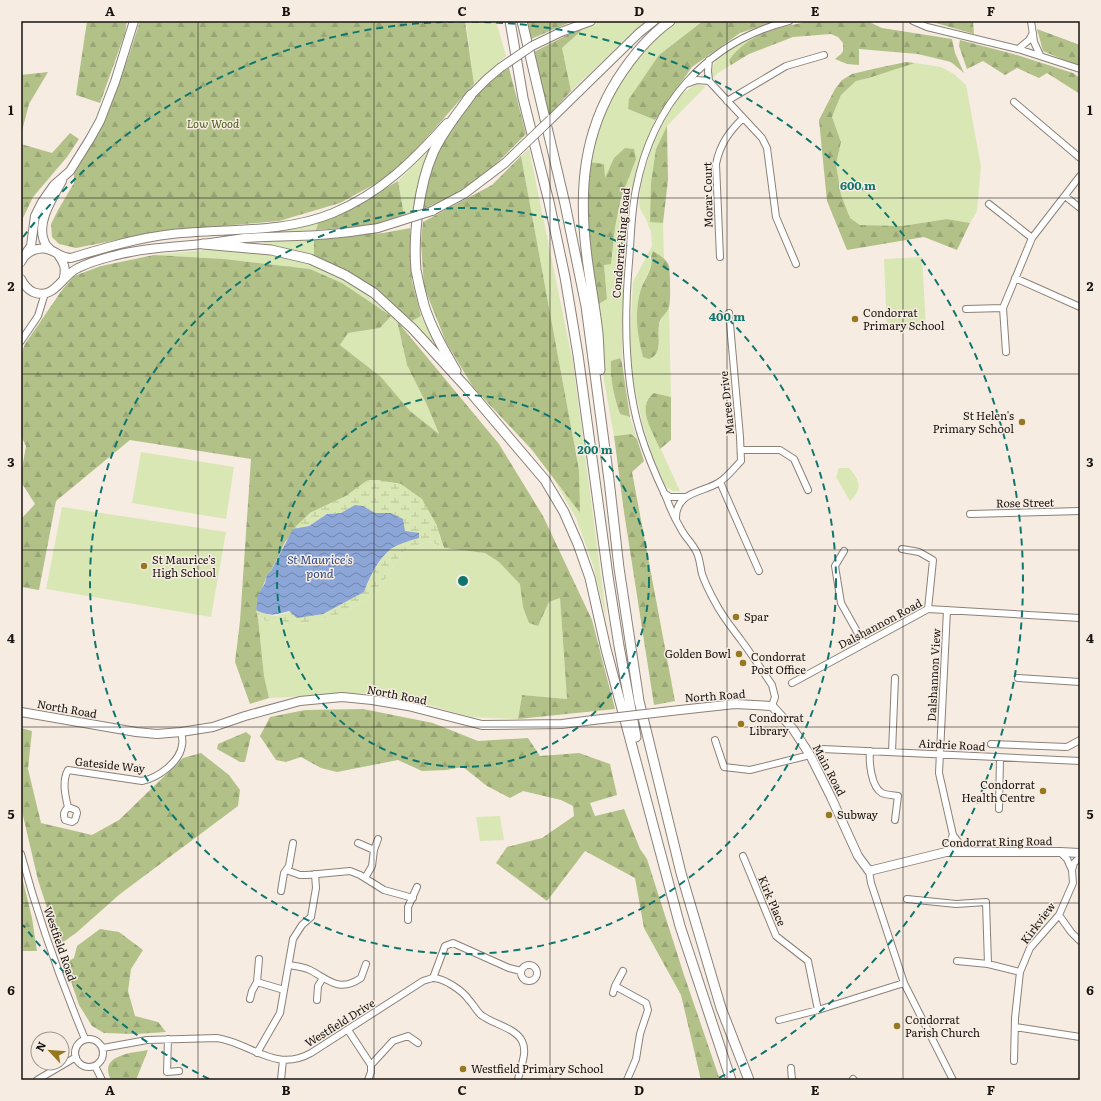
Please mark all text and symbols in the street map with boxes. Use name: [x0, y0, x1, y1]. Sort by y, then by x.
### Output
text: A: [105, 1, 115, 20]
text: B: [282, 1, 291, 20]
text: C: [457, 1, 467, 20]
text: D: [634, 1, 644, 20]
text: E: [811, 1, 820, 20]
text: F: [987, 1, 995, 20]
text: 1: [8, 100, 14, 119]
text: 1: [1087, 100, 1093, 119]
park label: Low Wood: [187, 115, 240, 131]
street label: Morar Court: [698, 161, 716, 228]
text: 600 m: [840, 176, 876, 194]
street label: Condorrat Ring Road: [607, 187, 633, 299]
text: 2: [8, 276, 15, 295]
text: 2: [1087, 276, 1094, 295]
place label: Condorrat Primary School: [863, 304, 945, 333]
text: 400 m: [709, 307, 745, 325]
marker: Condorrat Primary School: [850, 314, 860, 324]
street label: Maree Drive: [715, 370, 737, 436]
place label: St Helen's Primary School: [933, 407, 1014, 436]
marker: St Helen's Primary School: [1017, 417, 1027, 427]
text: 200 m: [577, 440, 613, 458]
text: 3: [7, 452, 15, 471]
text: 3: [1086, 452, 1094, 471]
street label: Rose Street: [996, 493, 1055, 511]
water label: St Maurice's pond: [287, 550, 353, 582]
place label: St Maurice's High School: [152, 551, 216, 580]
marker: St Maurice's High School: [139, 561, 149, 571]
centre of rings: [456, 574, 470, 588]
street label: Dalshannon Road: [835, 594, 925, 652]
place label: Spar: [744, 608, 769, 624]
marker: Spar: [731, 612, 741, 622]
text: 4: [7, 628, 15, 647]
street label: Dalshannon View: [923, 628, 943, 722]
text: 4: [1086, 628, 1094, 647]
place label: Golden Bowl: [665, 645, 731, 661]
place label: Condorrat Post Office: [751, 648, 806, 677]
marker: Golden Bowl: [734, 649, 744, 659]
marker: Condorrat Post Office: [738, 658, 748, 668]
street label: North Road: [366, 680, 429, 708]
street label: North Road: [684, 685, 746, 705]
street label: North Road: [36, 695, 99, 721]
place label: Condorrat Library: [749, 709, 804, 738]
marker: Condorrat Library: [736, 719, 746, 729]
street label: Airdrie Road: [918, 734, 986, 754]
street label: Main Road: [810, 741, 850, 798]
street label: Gateside Way: [74, 752, 147, 776]
place label: Condorrat Health Centre: [961, 776, 1036, 805]
marker: Condorrat Health Centre: [1038, 786, 1048, 796]
text: 5: [7, 804, 15, 823]
text: 5: [1086, 804, 1094, 823]
place label: Subway: [837, 806, 878, 822]
marker: Subway: [824, 810, 834, 820]
street label: Condorrat Ring Road: [941, 832, 1053, 850]
street label: Kirk Place: [755, 873, 791, 928]
street label: Kirkview: [1016, 898, 1059, 947]
street label: Westfield Road: [41, 904, 81, 983]
text: 6: [7, 980, 15, 999]
text: 6: [1086, 980, 1094, 999]
street label: Westfield Drive: [301, 994, 378, 1050]
place label: Condorrat Parish Church: [905, 1011, 980, 1040]
marker: Condorrat Parish Church: [892, 1021, 902, 1031]
north arrow: [30, 1031, 70, 1071]
text: N: [31, 1039, 49, 1054]
place label: Westfield Primary School: [471, 1060, 604, 1076]
marker: Westfield Primary School: [458, 1064, 468, 1074]
text: A: [105, 1080, 115, 1099]
text: B: [282, 1080, 291, 1099]
text: C: [457, 1080, 467, 1099]
text: D: [634, 1080, 644, 1099]
text: E: [811, 1080, 820, 1099]
text: F: [987, 1080, 995, 1099]

